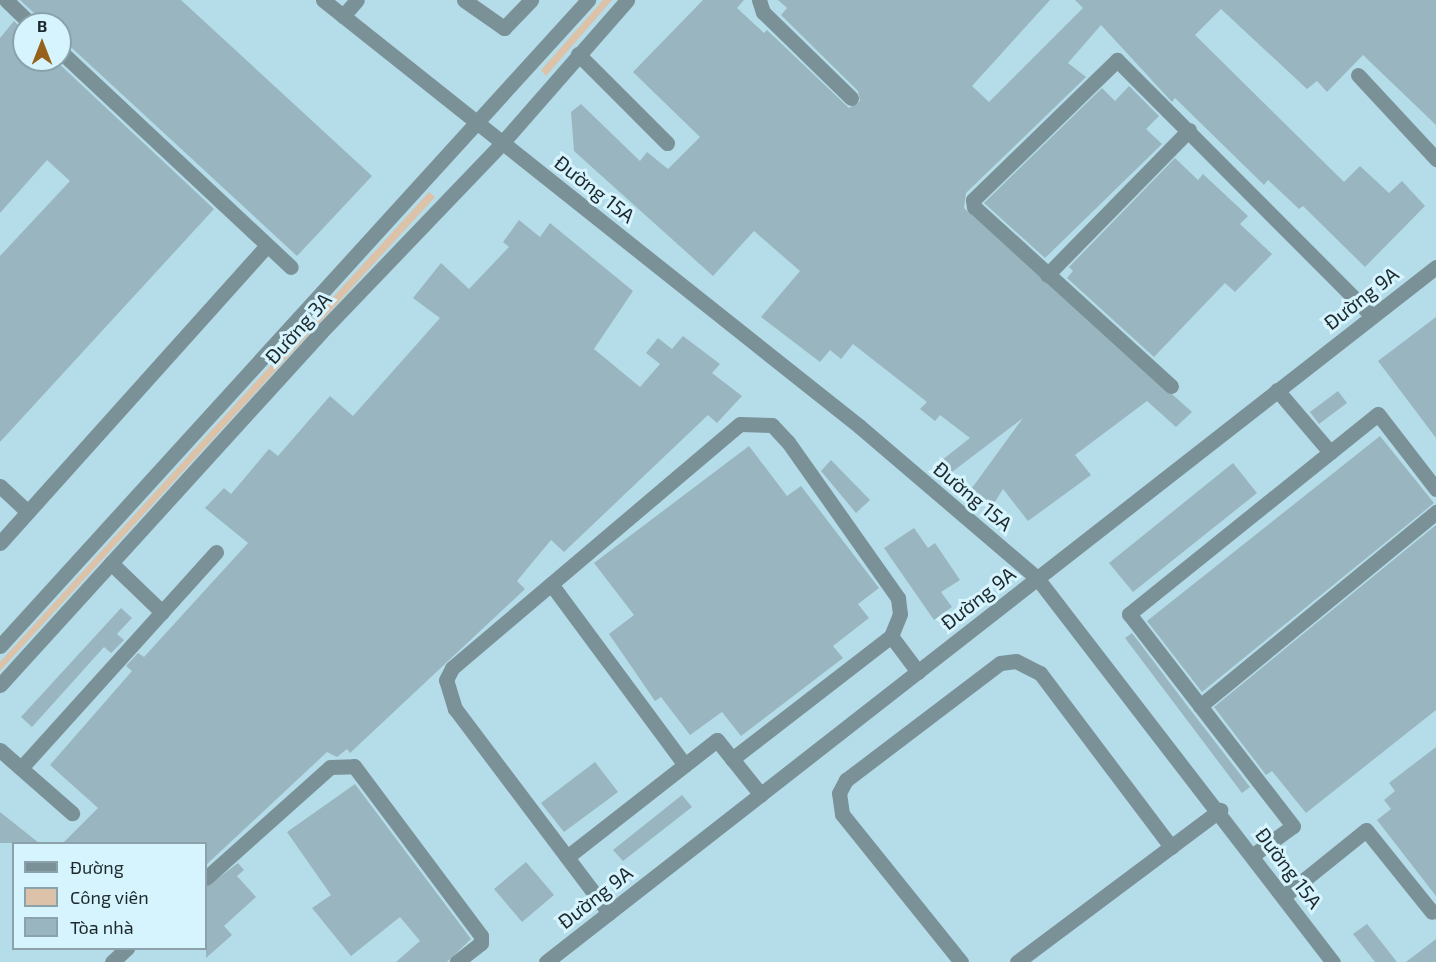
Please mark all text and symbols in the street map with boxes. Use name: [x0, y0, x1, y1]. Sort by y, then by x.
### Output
north arrow: [12, 12, 72, 72]
text: B: [37, 16, 47, 35]
street label: Đường 15A: [550, 150, 640, 228]
street label: Đường 9A: [1319, 261, 1403, 335]
street label: Đường 3A: [260, 287, 336, 369]
street label: Đường 15A: [929, 456, 1017, 536]
street label: Đường 9A: [936, 561, 1020, 635]
street label: Đường 15A: [1251, 823, 1327, 913]
legend: [12, 842, 207, 950]
text: Đường: [70, 856, 124, 878]
street label: Đường 9A: [553, 860, 637, 934]
text: Công viên: [70, 886, 149, 908]
text: Tòa nhà: [70, 916, 134, 938]

